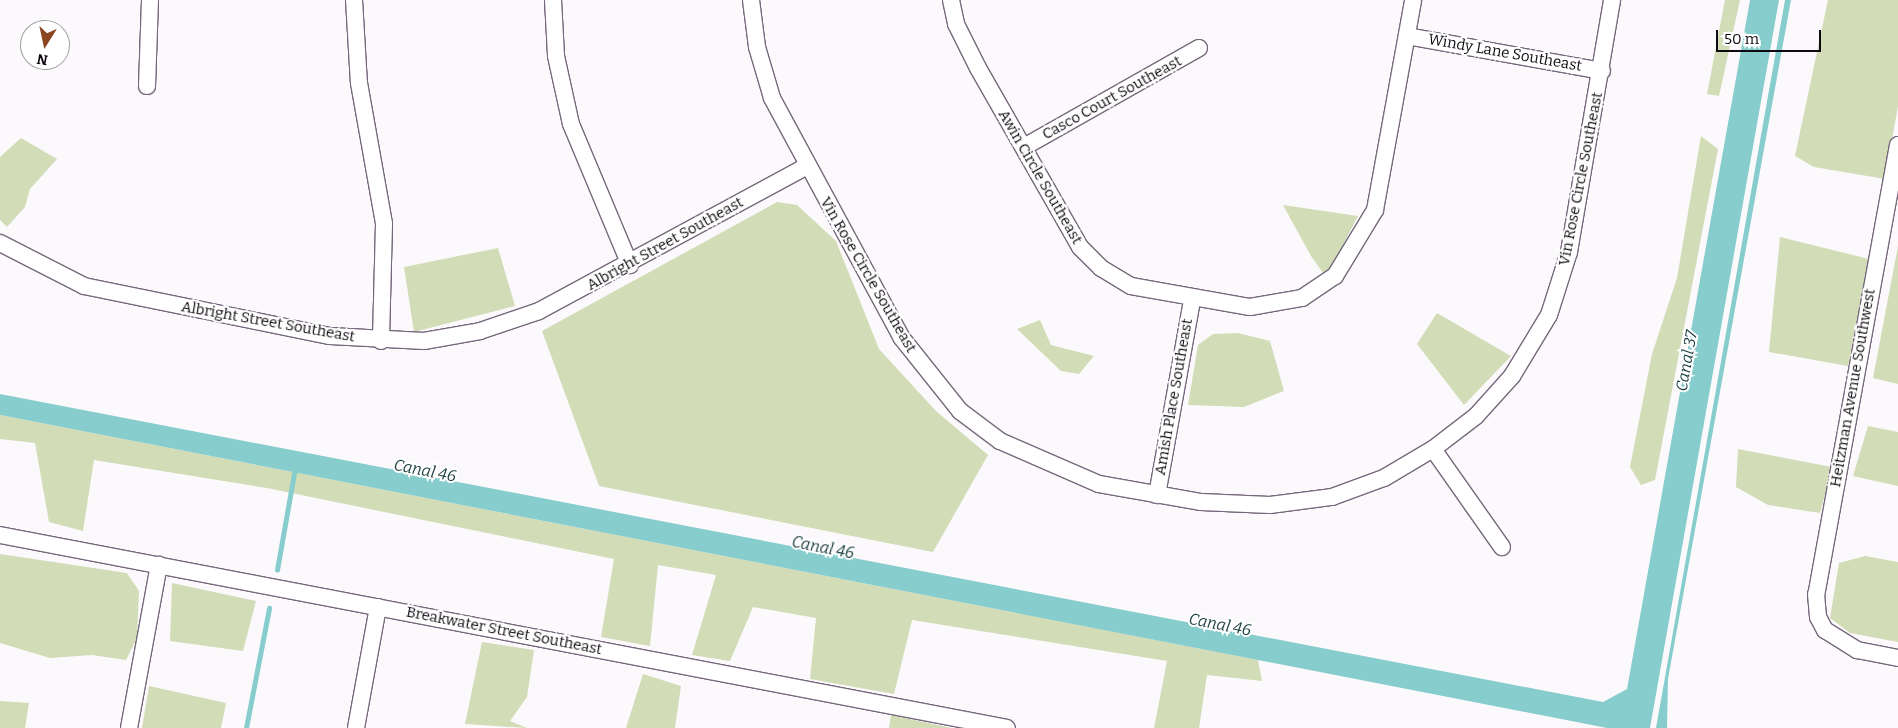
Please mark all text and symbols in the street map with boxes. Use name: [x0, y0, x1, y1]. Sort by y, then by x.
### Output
north arrow: [20, 20, 70, 70]
scale bar: [1718, 20, 1823, 52]
text: 50 m: [1724, 30, 1759, 48]
street label: Windy Lane Southeast: [1427, 31, 1583, 75]
text: N: [36, 50, 49, 69]
street label: Casco Court Southeast: [1039, 52, 1185, 144]
street label: Vin Rose Circle Southeast: [1555, 91, 1607, 267]
street label: Awin Circle Southeast: [994, 107, 1086, 247]
street label: Albright Street Southeast: [584, 193, 746, 295]
street label: Vin Rose Circle Southeast: [816, 194, 920, 356]
street label: Heitzman Avenue Southwest: [1827, 287, 1879, 489]
street label: Albright Street Southeast: [180, 298, 356, 346]
street label: Amish Place Southeast: [1151, 317, 1197, 477]
water label: Canal 37: [1672, 329, 1702, 393]
water label: Canal 46: [392, 456, 458, 486]
water label: Canal 46: [790, 533, 856, 563]
street label: Breakwater Street Southeast: [405, 603, 603, 659]
water label: Canal 46: [1187, 610, 1253, 640]

